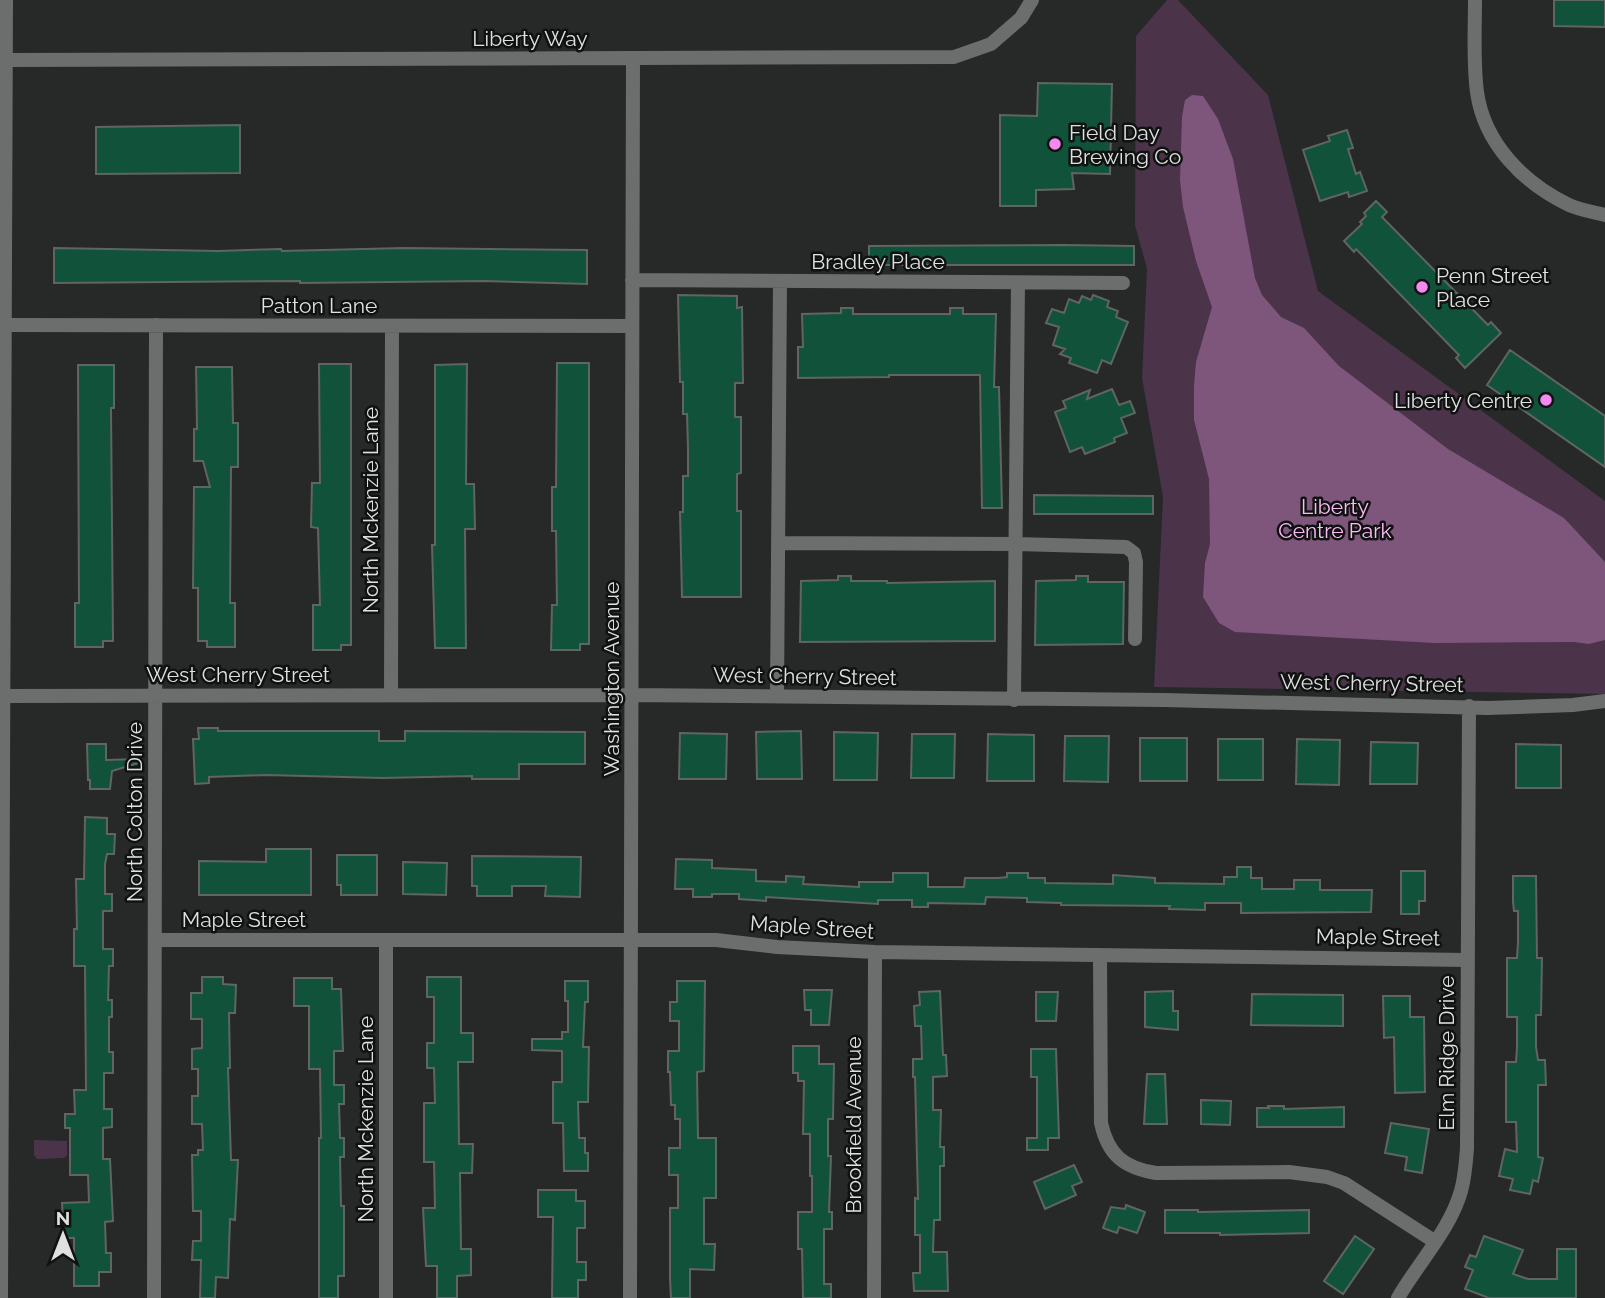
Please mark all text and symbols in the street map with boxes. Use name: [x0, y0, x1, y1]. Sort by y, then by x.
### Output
street label: Liberty Way: [472, 26, 588, 51]
place label: Field Day Brewing Co: [1069, 120, 1181, 169]
marker: Field Day Brewing Co: [1047, 136, 1063, 152]
street label: Bradley Place: [811, 249, 945, 274]
place label: Penn Street Place: [1436, 263, 1549, 312]
marker: Penn Street Place: [1414, 279, 1430, 295]
street label: Patton Lane: [261, 293, 377, 318]
place label: Liberty Centre: [1394, 388, 1532, 413]
marker: Liberty Centre: [1538, 392, 1554, 408]
street label: North Mckenzie Lane: [358, 407, 383, 613]
park label: Liberty Centre Park: [1278, 494, 1392, 543]
street label: Washington Avenue: [599, 582, 624, 776]
street label: West Cherry Street: [146, 662, 330, 687]
street label: West Cherry Street: [713, 662, 897, 690]
street label: West Cherry Street: [1280, 669, 1464, 697]
street label: North Colton Drive: [122, 722, 147, 902]
street label: Maple Street: [182, 907, 306, 932]
street label: Maple Street: [749, 910, 875, 944]
street label: Maple Street: [1316, 923, 1440, 951]
street label: Elm Ridge Drive: [1434, 975, 1459, 1131]
street label: North Mckenzie Lane: [353, 1016, 378, 1222]
street label: Brookfield Avenue: [841, 1036, 866, 1214]
north arrow: [28, 1200, 98, 1270]
text: N: [56, 1207, 70, 1229]

